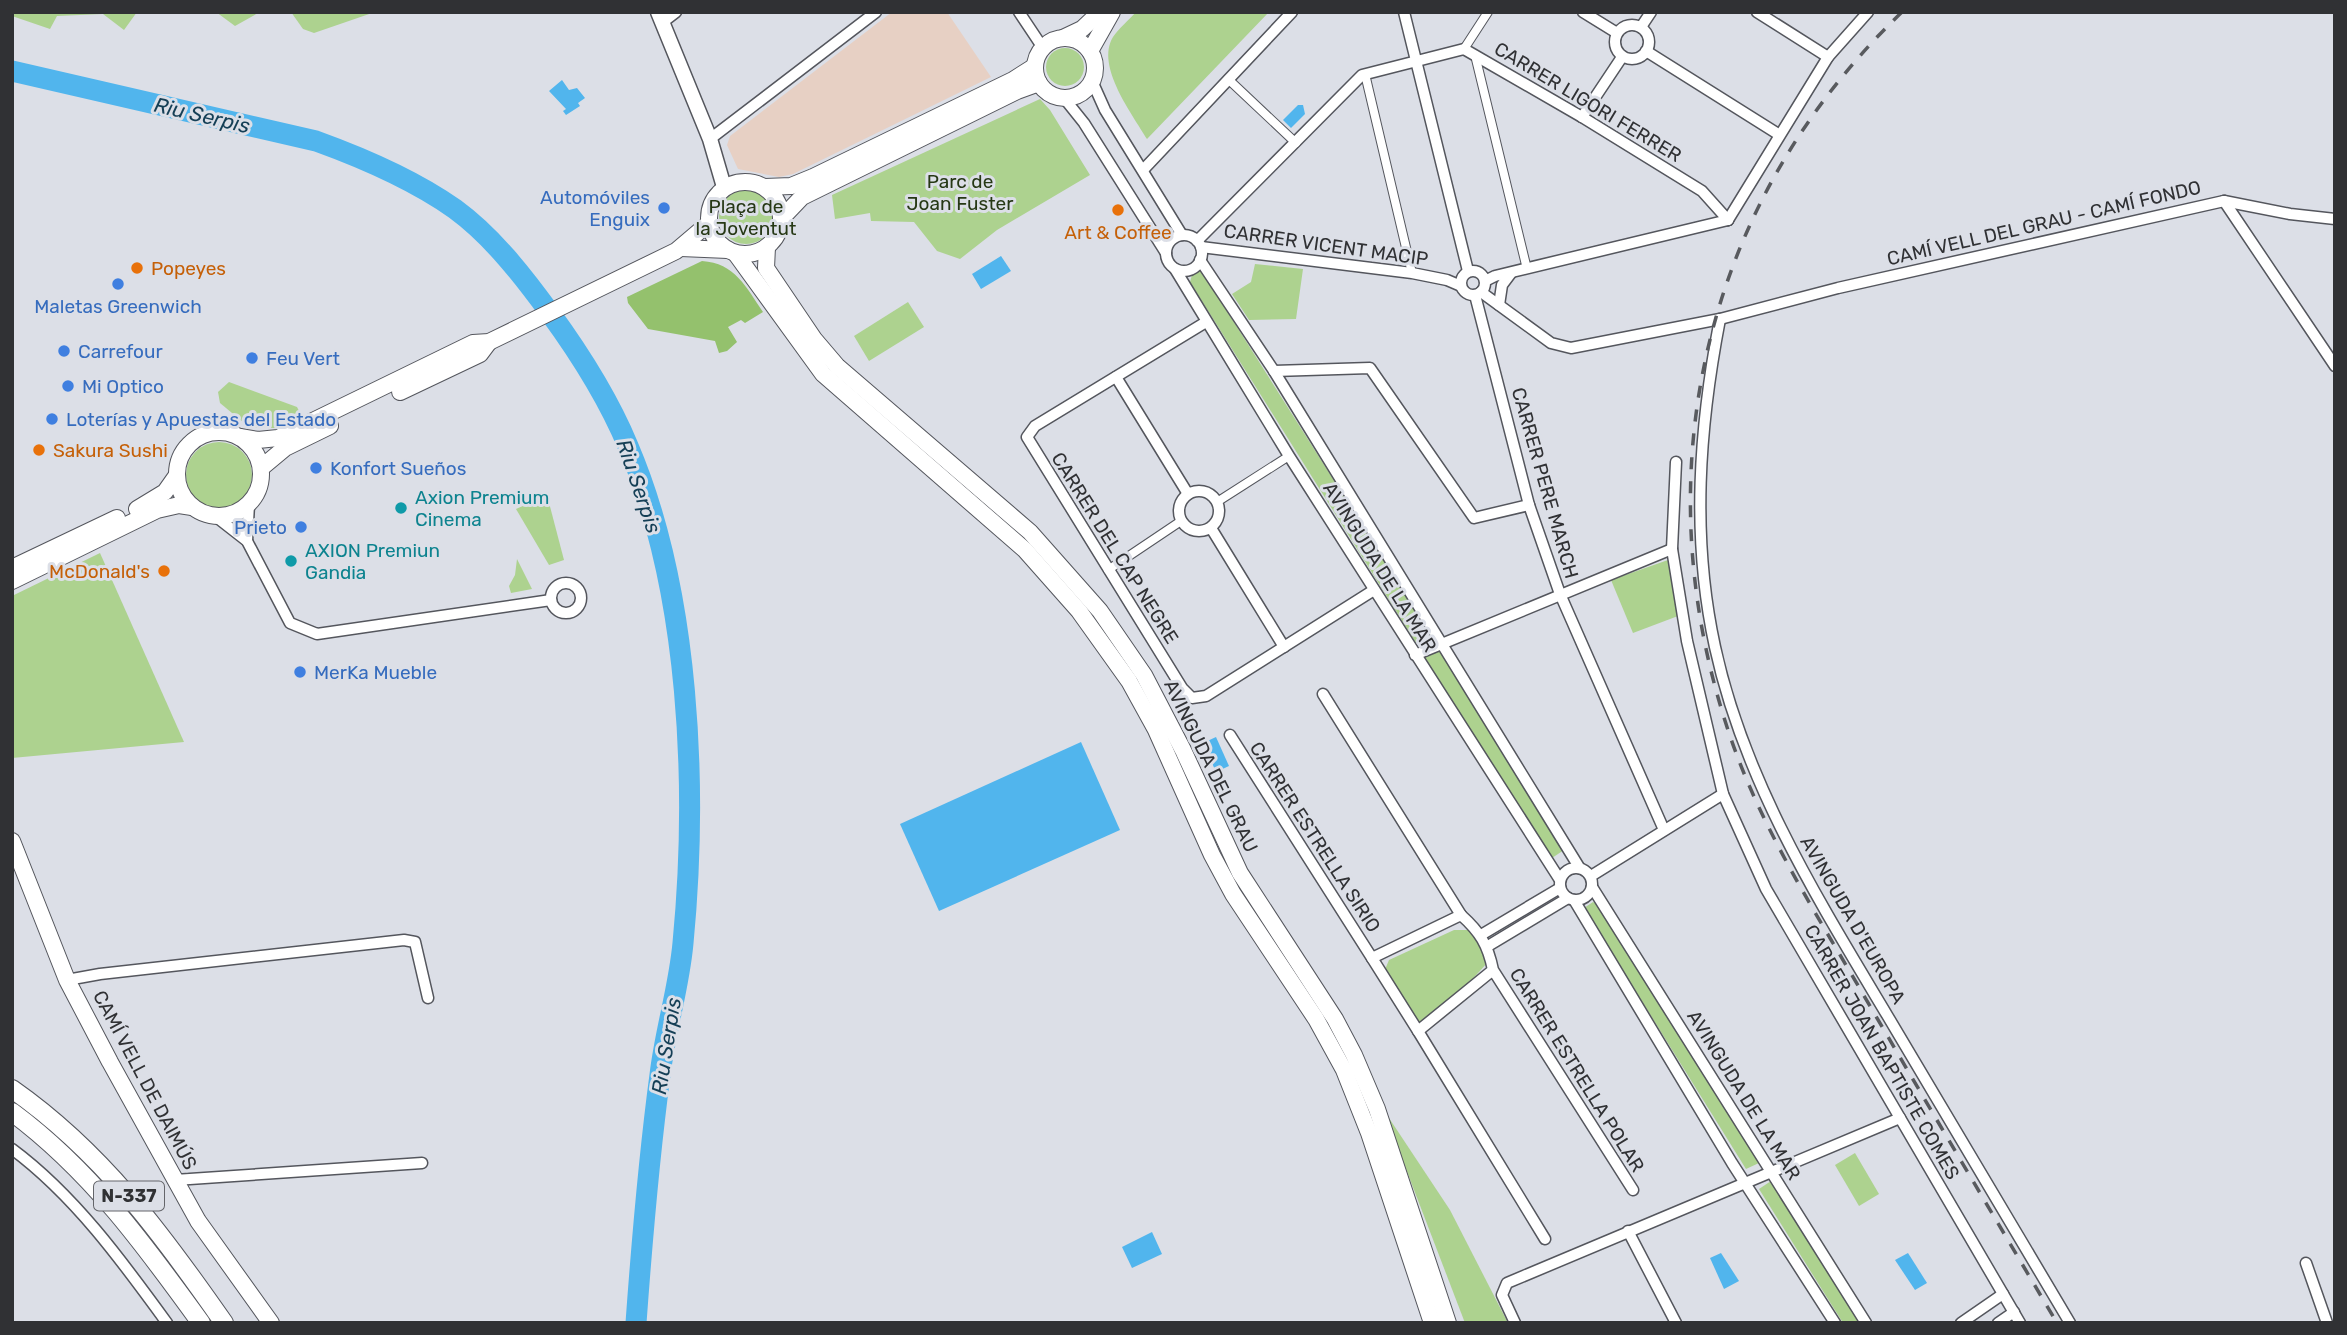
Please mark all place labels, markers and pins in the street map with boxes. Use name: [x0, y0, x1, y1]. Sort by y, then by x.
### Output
place label: Automóviles Enguix: [540, 186, 650, 231]
marker: Automóviles Enguix: [656, 200, 672, 216]
marker: Art & Coffee: [1110, 202, 1126, 218]
place label: Art & Coffee: [1064, 221, 1172, 244]
place label: Popeyes: [151, 257, 226, 280]
marker: Popeyes: [129, 260, 145, 276]
marker: Maletas Greenwich: [110, 276, 126, 292]
place label: Maletas Greenwich: [34, 295, 202, 318]
place label: Carrefour: [78, 340, 163, 363]
marker: Carrefour: [56, 343, 72, 359]
place label: Feu Vert: [266, 347, 340, 370]
marker: Feu Vert: [244, 350, 260, 366]
place label: Mi Optico: [82, 375, 164, 398]
marker: Mi Optico: [60, 378, 76, 394]
place label: Loterías y Apuestas del Estado: [66, 408, 336, 431]
marker: Loterías y Apuestas del Estado: [44, 411, 60, 427]
place label: Sakura Sushi: [53, 439, 168, 462]
marker: Sakura Sushi: [31, 442, 47, 458]
place label: Konfort Sueños: [330, 457, 466, 480]
marker: Konfort Sueños: [308, 460, 324, 476]
place label: Axion Premium Cinema: [415, 486, 549, 531]
marker: Axion Premium Cinema: [393, 500, 409, 516]
place label: Prieto: [234, 516, 287, 539]
marker: Prieto: [293, 519, 309, 535]
place label: AXION Premiun Gandia: [305, 539, 440, 584]
marker: AXION Premiun Gandia: [283, 553, 299, 569]
place label: McDonald's: [49, 560, 150, 583]
marker: McDonald's: [156, 563, 172, 579]
place label: MerKa Mueble: [314, 661, 437, 684]
marker: MerKa Mueble: [292, 664, 308, 680]

